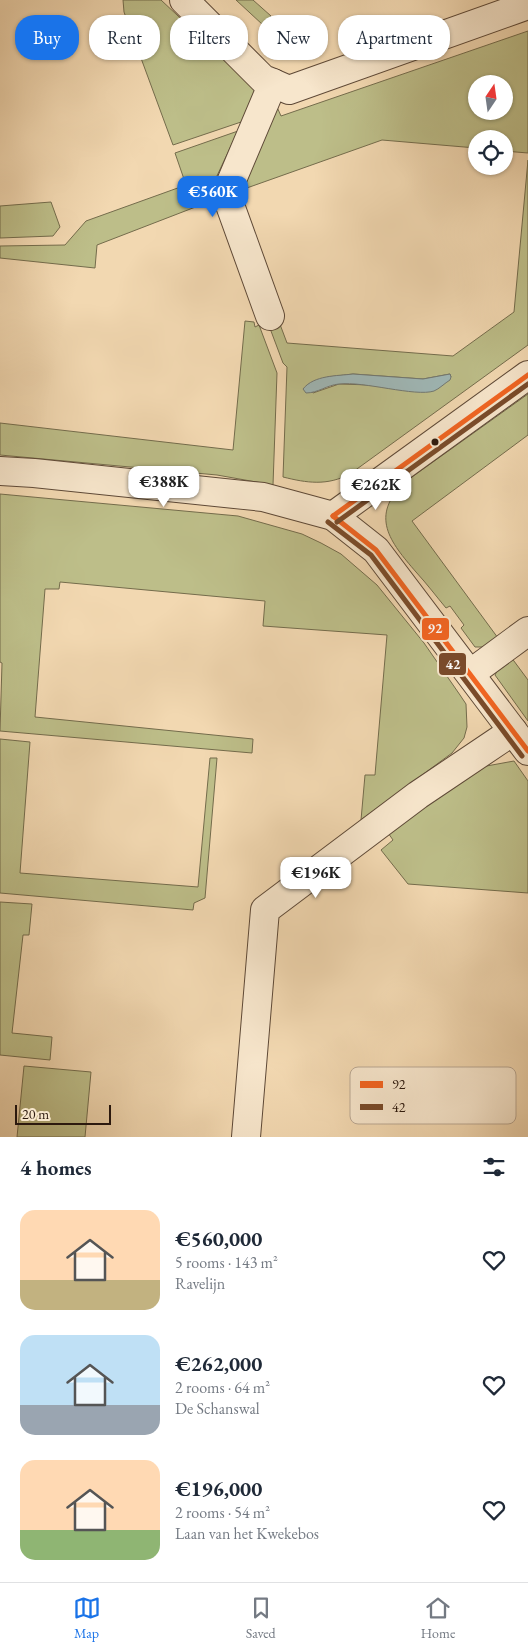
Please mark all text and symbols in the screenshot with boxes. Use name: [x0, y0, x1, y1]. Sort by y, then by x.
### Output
chip: Buy: [15, 15, 79, 60]
chip: Rent: [89, 15, 160, 60]
chip: Filters: [170, 15, 248, 60]
chip: New: [258, 15, 328, 60]
chip: Apartment: [338, 15, 450, 60]
north arrow: [468, 75, 512, 120]
map controls: [468, 75, 513, 175]
button: locate: [468, 130, 513, 175]
pin: €560K: [178, 176, 248, 218]
text: €560K: [188, 181, 238, 202]
unlabelled marker: [430, 437, 440, 447]
pin: €388K: [129, 466, 199, 508]
pin: €262K: [341, 468, 411, 511]
text: €388K: [139, 471, 189, 492]
text: €262K: [351, 474, 401, 495]
line badge: 92: [421, 617, 450, 641]
text: 92: [428, 619, 443, 637]
line badge: 42: [438, 652, 467, 676]
text: 42: [446, 655, 461, 673]
pin: €196K: [281, 856, 351, 899]
text: €196K: [291, 862, 341, 883]
legend: [350, 1067, 516, 1124]
text: 92: [392, 1075, 406, 1093]
text: 42: [392, 1098, 406, 1116]
scale bar: [15, 1102, 111, 1125]
text: 20 m: [22, 1105, 49, 1123]
icon: filters: [480, 1153, 508, 1181]
text: 4 homes: [20, 1154, 92, 1181]
text: €560,000: [175, 1225, 262, 1252]
icon: home: [60, 1230, 120, 1290]
icon: heart: [480, 1246, 508, 1274]
text: 5 rooms · 143 m²: [175, 1252, 278, 1273]
text: Ravelijn: [175, 1273, 225, 1294]
text: €262,000: [175, 1350, 262, 1377]
icon: home: [60, 1355, 120, 1415]
icon: heart: [480, 1371, 508, 1399]
text: 2 rooms · 64 m²: [175, 1377, 270, 1398]
text: De Schanswal: [175, 1398, 260, 1419]
text: €196,000: [175, 1475, 262, 1502]
icon: home: [60, 1480, 120, 1540]
icon: heart: [480, 1496, 508, 1524]
text: 2 rooms · 54 m²: [175, 1502, 270, 1523]
text: Laan van het Kwekebos: [175, 1523, 319, 1544]
tab: Map: [73, 1594, 101, 1642]
tab: Saved: [246, 1594, 276, 1642]
tab: Home: [421, 1594, 455, 1642]

